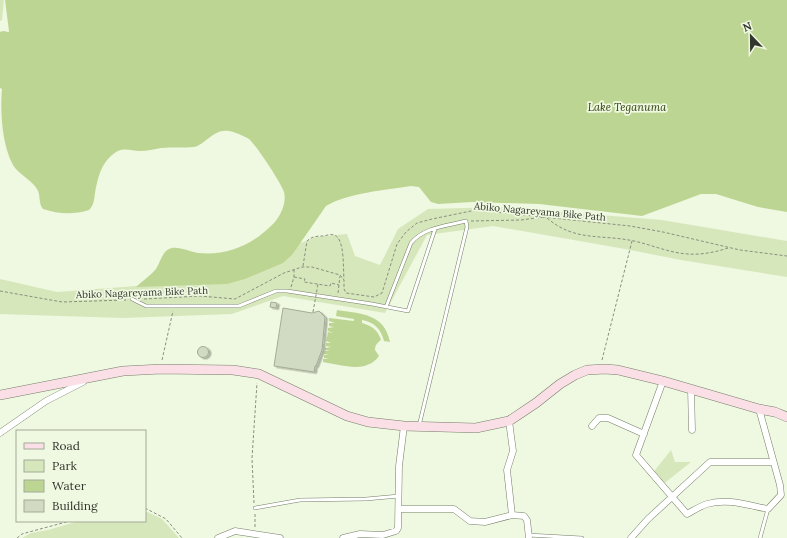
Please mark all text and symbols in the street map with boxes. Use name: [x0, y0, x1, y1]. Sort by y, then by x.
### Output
north arrow: [731, 16, 771, 56]
text: N: [741, 18, 754, 35]
water label: Lake Teganuma: [588, 100, 667, 114]
street label: Abiko Nagareyama Bike Path: [473, 199, 606, 224]
street label: Abiko Nagareyama Bike Path: [75, 284, 208, 301]
legend: [16, 430, 146, 522]
text: Road: [52, 438, 80, 453]
text: Park: [52, 458, 78, 473]
text: Water: [52, 478, 87, 493]
text: Building: [52, 498, 98, 513]

